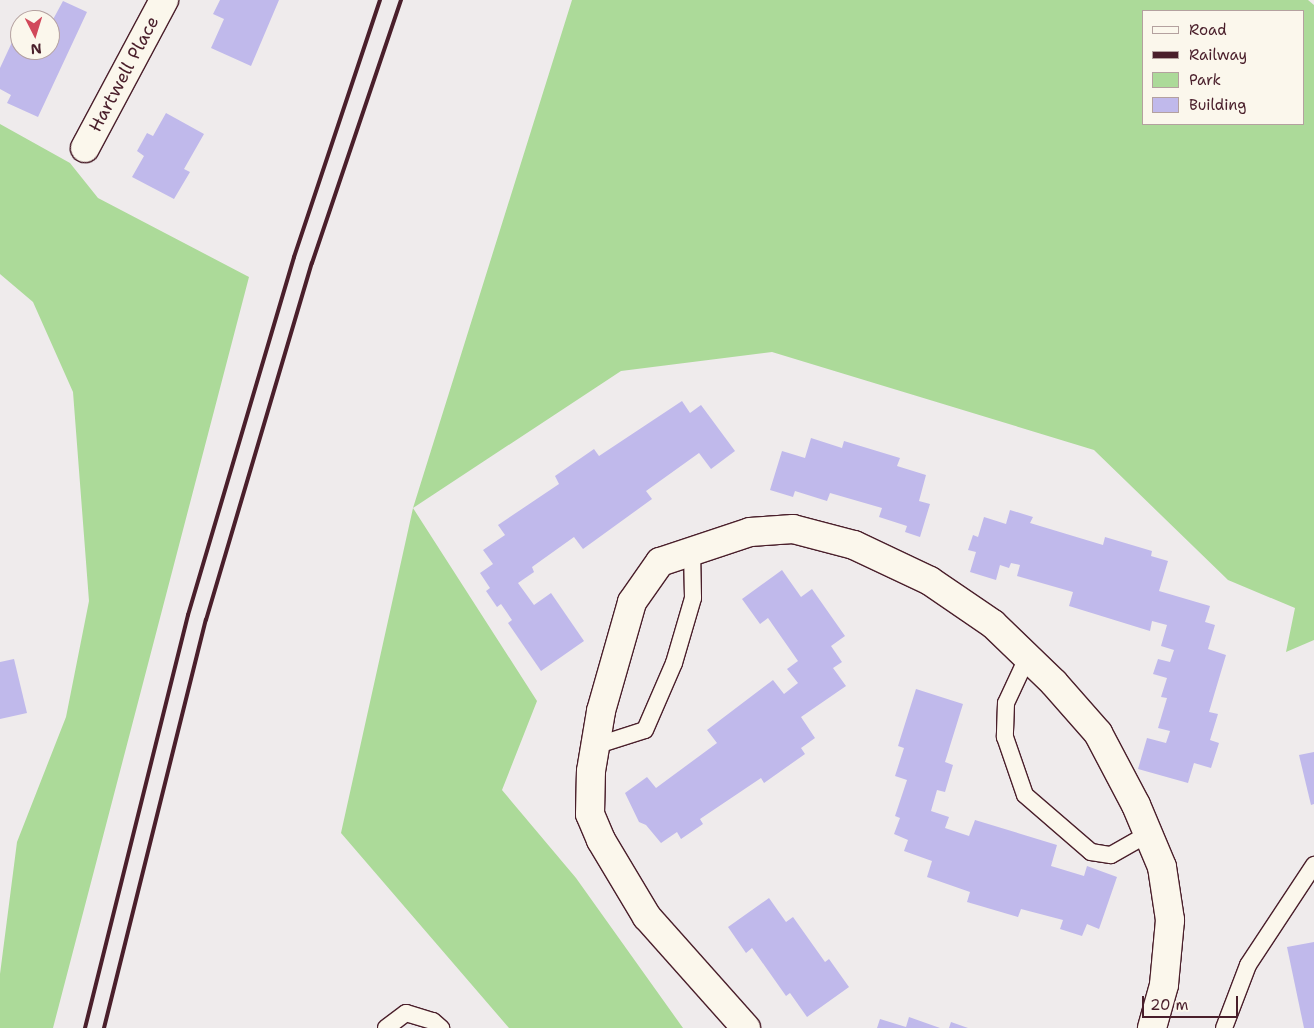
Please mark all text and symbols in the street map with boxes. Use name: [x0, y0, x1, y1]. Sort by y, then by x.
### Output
north arrow: [10, 10, 60, 60]
legend: [1142, 10, 1304, 125]
street label: Hartwell Place: [84, 12, 164, 136]
text: Road: [1189, 20, 1227, 40]
text: N: [30, 39, 43, 58]
text: Railway: [1189, 45, 1247, 65]
text: Park: [1189, 70, 1221, 90]
text: Building: [1189, 95, 1246, 115]
scale bar: [1144, 986, 1240, 1018]
text: 20 m: [1150, 995, 1189, 1015]

